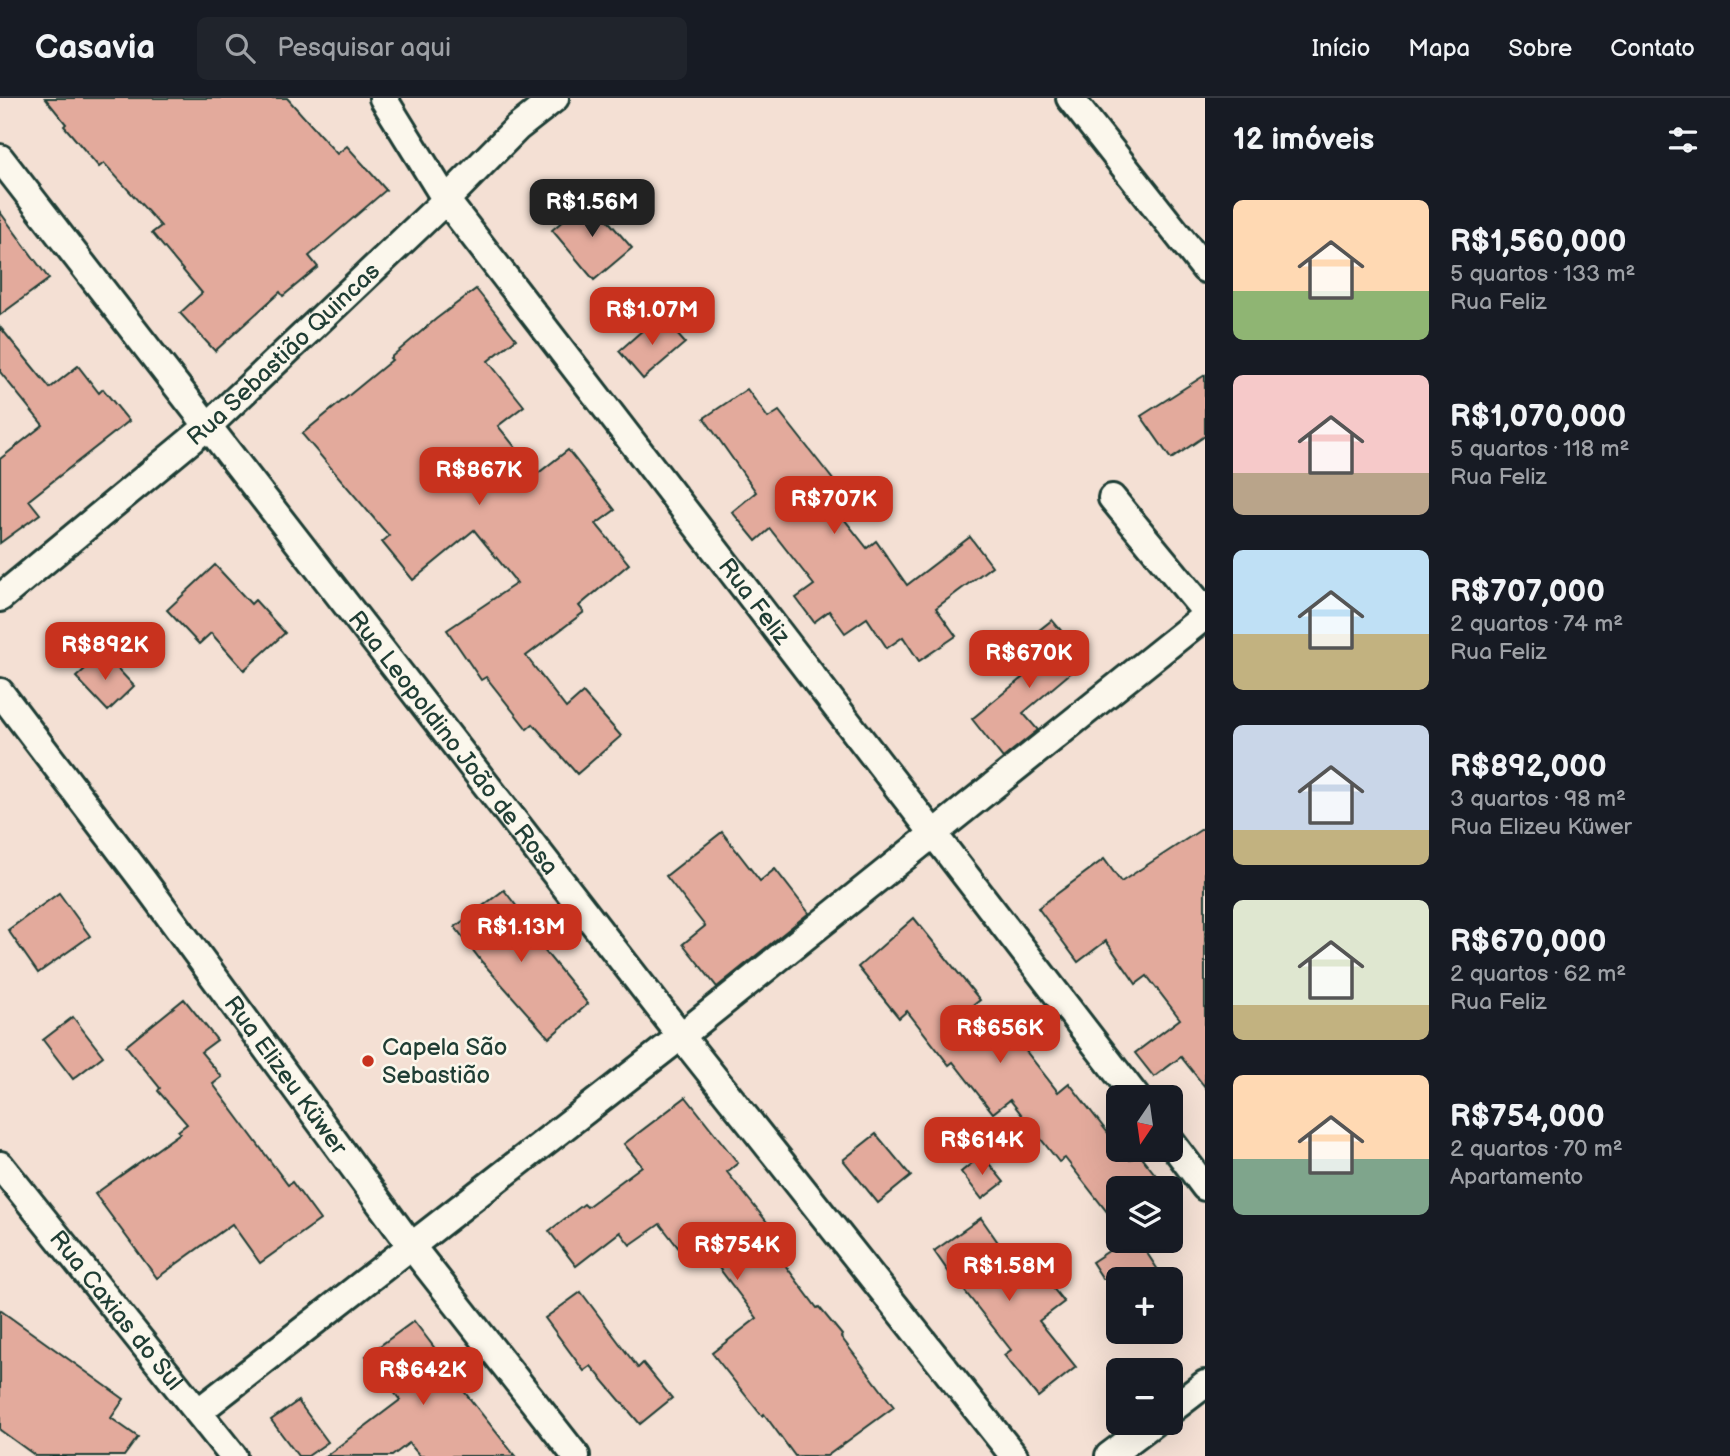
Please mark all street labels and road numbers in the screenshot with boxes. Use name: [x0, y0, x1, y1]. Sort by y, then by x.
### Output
street label: Rua Sebastião Quincas: [181, 256, 386, 452]
street label: Rua Feliz: [712, 552, 797, 650]
street label: Rua Leopoldino João de Rosa: [342, 605, 565, 881]
street label: Rua Elizeu Küwer: [218, 990, 354, 1160]
street label: Rua Caxias do Sul: [43, 1224, 189, 1396]

